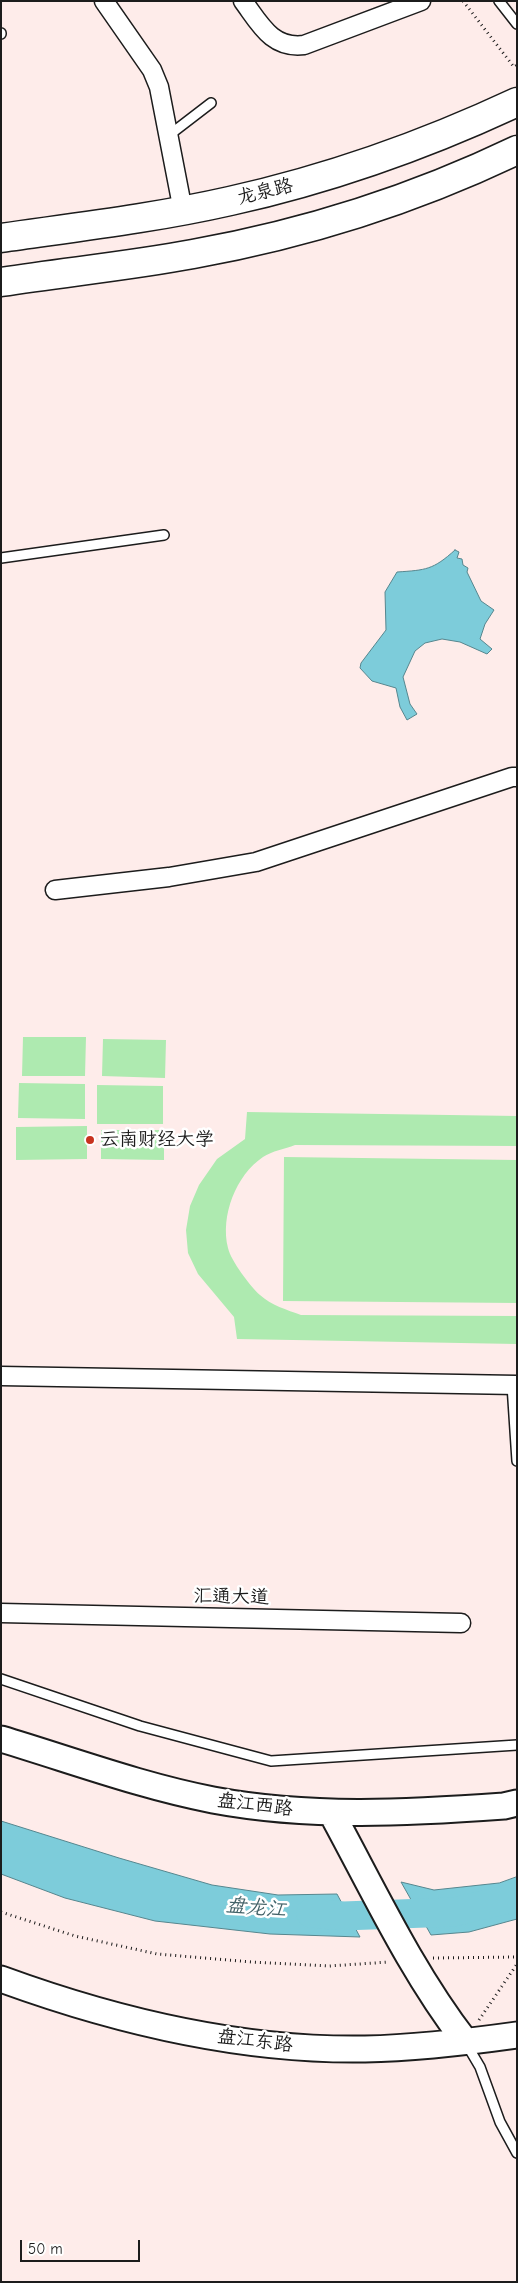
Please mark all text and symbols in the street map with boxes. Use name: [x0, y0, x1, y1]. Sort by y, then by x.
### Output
street label: 龙泉路: [235, 174, 295, 210]
place label: 云南财经大学: [100, 1129, 214, 1151]
marker: 云南财经大学: [84, 1134, 96, 1146]
street label: 汇通大道: [193, 1585, 269, 1609]
street label: 盘江西路: [216, 1789, 294, 1821]
water label: 盘龙江: [225, 1893, 287, 1923]
street label: 盘江东路: [216, 2025, 294, 2057]
scale bar: [22, 2230, 142, 2262]
text: 50 m: [28, 2240, 63, 2258]

